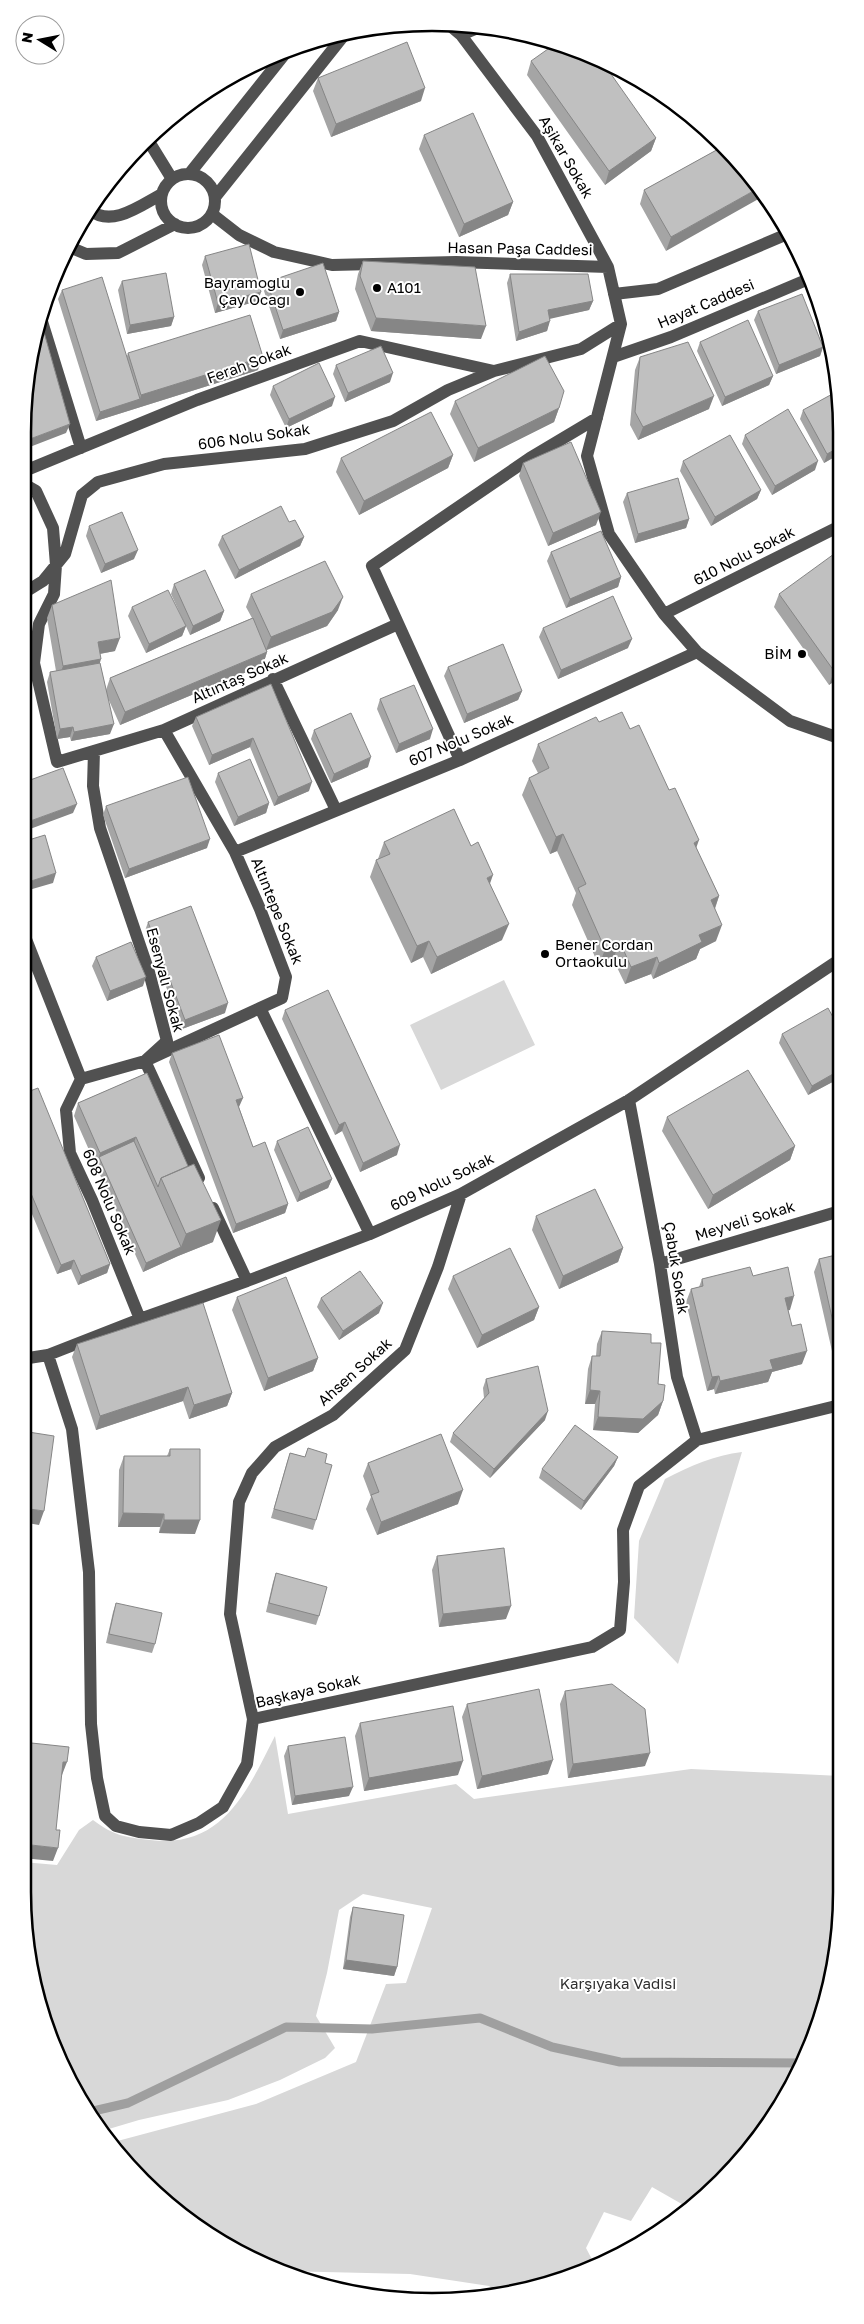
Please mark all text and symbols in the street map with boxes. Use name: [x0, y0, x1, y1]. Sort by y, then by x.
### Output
north arrow: [15, 15, 65, 65]
text: N: [17, 31, 36, 44]
street label: Aşikar Sokak: [536, 112, 598, 201]
street label: Hasan Paşa Caddesi: [447, 238, 593, 258]
place label: Bayramoğlu Çay Ocağı: [204, 273, 290, 308]
street label: Hayat Caddesi: [654, 275, 757, 332]
place label: A101: [387, 278, 421, 296]
marker: A101: [371, 282, 383, 294]
marker: Bayramoğlu Çay Ocağı: [294, 286, 306, 298]
street label: Ferah Sokak: [204, 339, 294, 387]
street label: 606 Nolu Sokak: [197, 419, 312, 453]
street label: 610 Nolu Sokak: [690, 522, 798, 588]
place label: BİM: [764, 644, 792, 662]
street label: Altıntaş Sokak: [189, 648, 291, 706]
marker: BİM: [796, 648, 808, 660]
street label: 607 Nolu Sokak: [406, 709, 516, 769]
street label: Altıntepe Sokak: [248, 855, 308, 967]
street label: Esenyalı Sokak: [143, 925, 189, 1035]
place label: Bener Cordan Ortaokulu: [555, 935, 653, 970]
marker: Bener Cordan Ortaokulu: [539, 948, 551, 960]
street label: 608 Nolu Sokak: [80, 1146, 141, 1258]
street label: 609 Nolu Sokak: [387, 1148, 497, 1214]
street label: Meyveli Sokak: [693, 1196, 797, 1244]
street label: Çabuk Sokak: [661, 1220, 693, 1316]
street label: Ahsen Sokak: [314, 1333, 395, 1409]
street label: Başkaya Sokak: [254, 1669, 362, 1711]
park label: Karşıyaka Vadisi: [560, 1974, 676, 1992]

